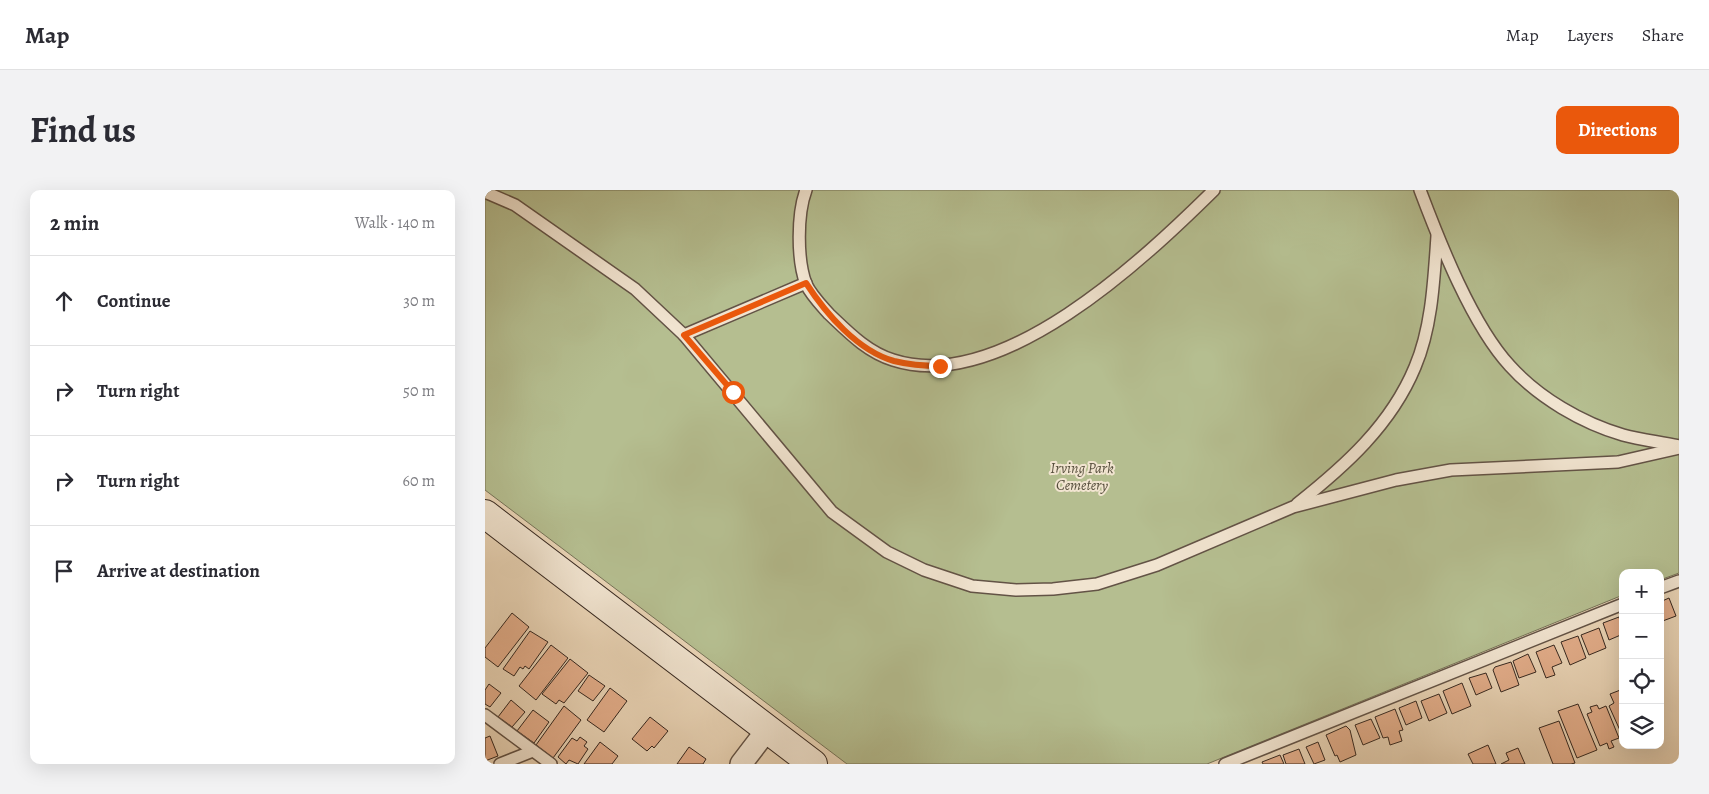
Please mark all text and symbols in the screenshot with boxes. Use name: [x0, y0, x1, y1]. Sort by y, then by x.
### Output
text: Map: [25, 19, 69, 51]
text: Map: [1506, 23, 1539, 47]
text: Layers: [1567, 23, 1614, 47]
text: Share: [1642, 23, 1684, 47]
text: Find us: [30, 106, 136, 154]
button: Directions: [1556, 106, 1679, 154]
text: 2 min: [50, 209, 99, 237]
text: Walk · 140 m: [355, 212, 435, 234]
icon: ahead: [50, 287, 78, 315]
text: Continue: [97, 288, 171, 314]
text: 30 m: [403, 290, 435, 312]
route end: [929, 355, 952, 378]
icon: right: [50, 377, 78, 405]
text: Turn right: [97, 378, 179, 404]
text: 50 m: [403, 380, 435, 402]
route start: [722, 381, 745, 404]
park label: Irving Park Cemetery: [1050, 458, 1114, 495]
icon: right: [50, 467, 78, 495]
text: Turn right: [97, 468, 179, 494]
text: 60 m: [403, 470, 435, 492]
icon: arrive: [50, 557, 78, 585]
text: Arrive at destination: [97, 558, 260, 584]
map controls: [1619, 569, 1664, 749]
button: +: [1619, 569, 1664, 614]
button: −: [1619, 614, 1664, 659]
button: locate: [1619, 659, 1664, 704]
button: layers: [1619, 704, 1664, 749]

